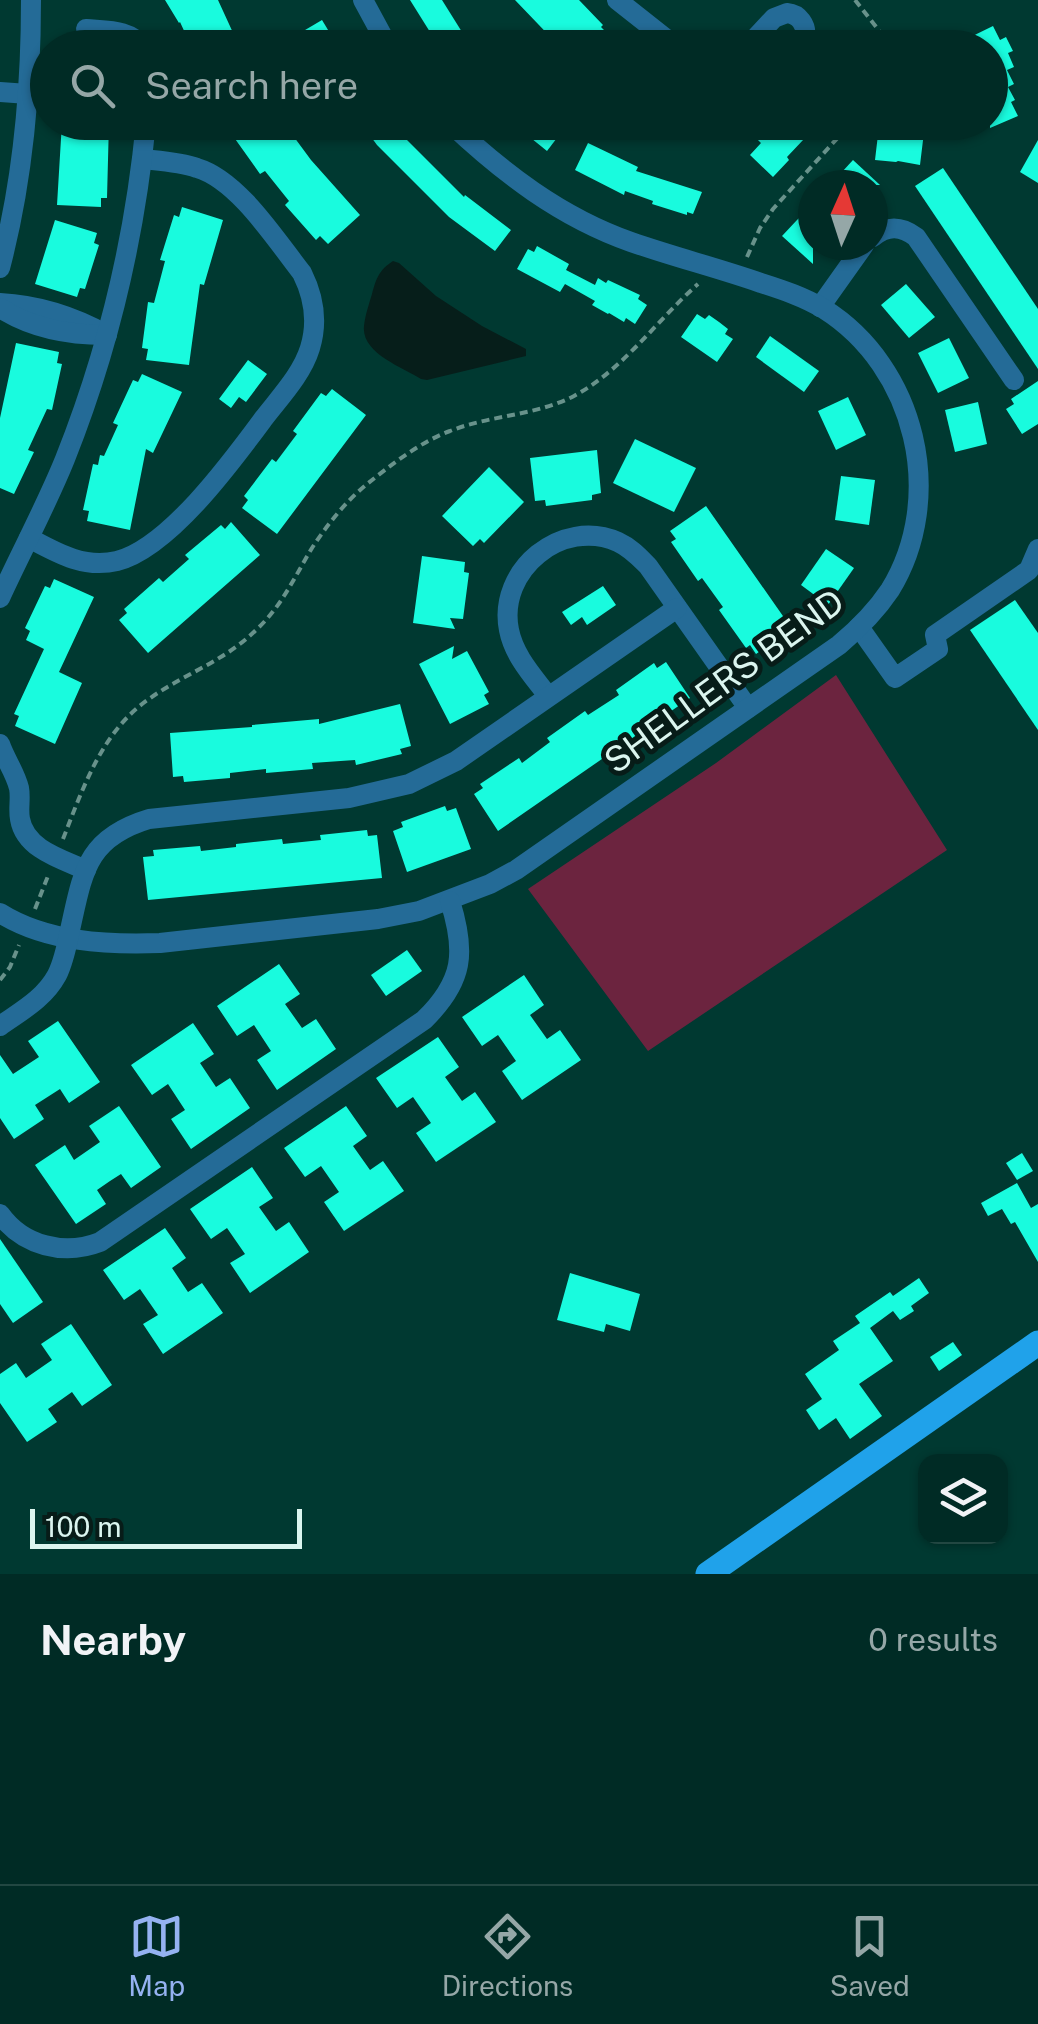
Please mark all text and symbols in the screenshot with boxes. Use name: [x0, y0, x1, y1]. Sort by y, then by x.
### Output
search box: [30, 30, 1008, 140]
icon: search: [65, 58, 120, 113]
text: Search here: [145, 63, 358, 108]
north arrow: [798, 170, 888, 260]
street label: SHELLERS BEND: [596, 580, 852, 782]
map controls: [918, 1454, 1008, 1544]
button: layers: [918, 1454, 1008, 1544]
scale bar: [30, 1504, 302, 1548]
text: 100 m: [45, 1510, 122, 1543]
text: Nearby: [40, 1615, 186, 1664]
text: 0 results: [868, 1621, 998, 1658]
tab: Map: [128, 1909, 185, 2002]
tab: Directions: [442, 1909, 573, 2002]
tab: Saved: [830, 1909, 910, 2002]

